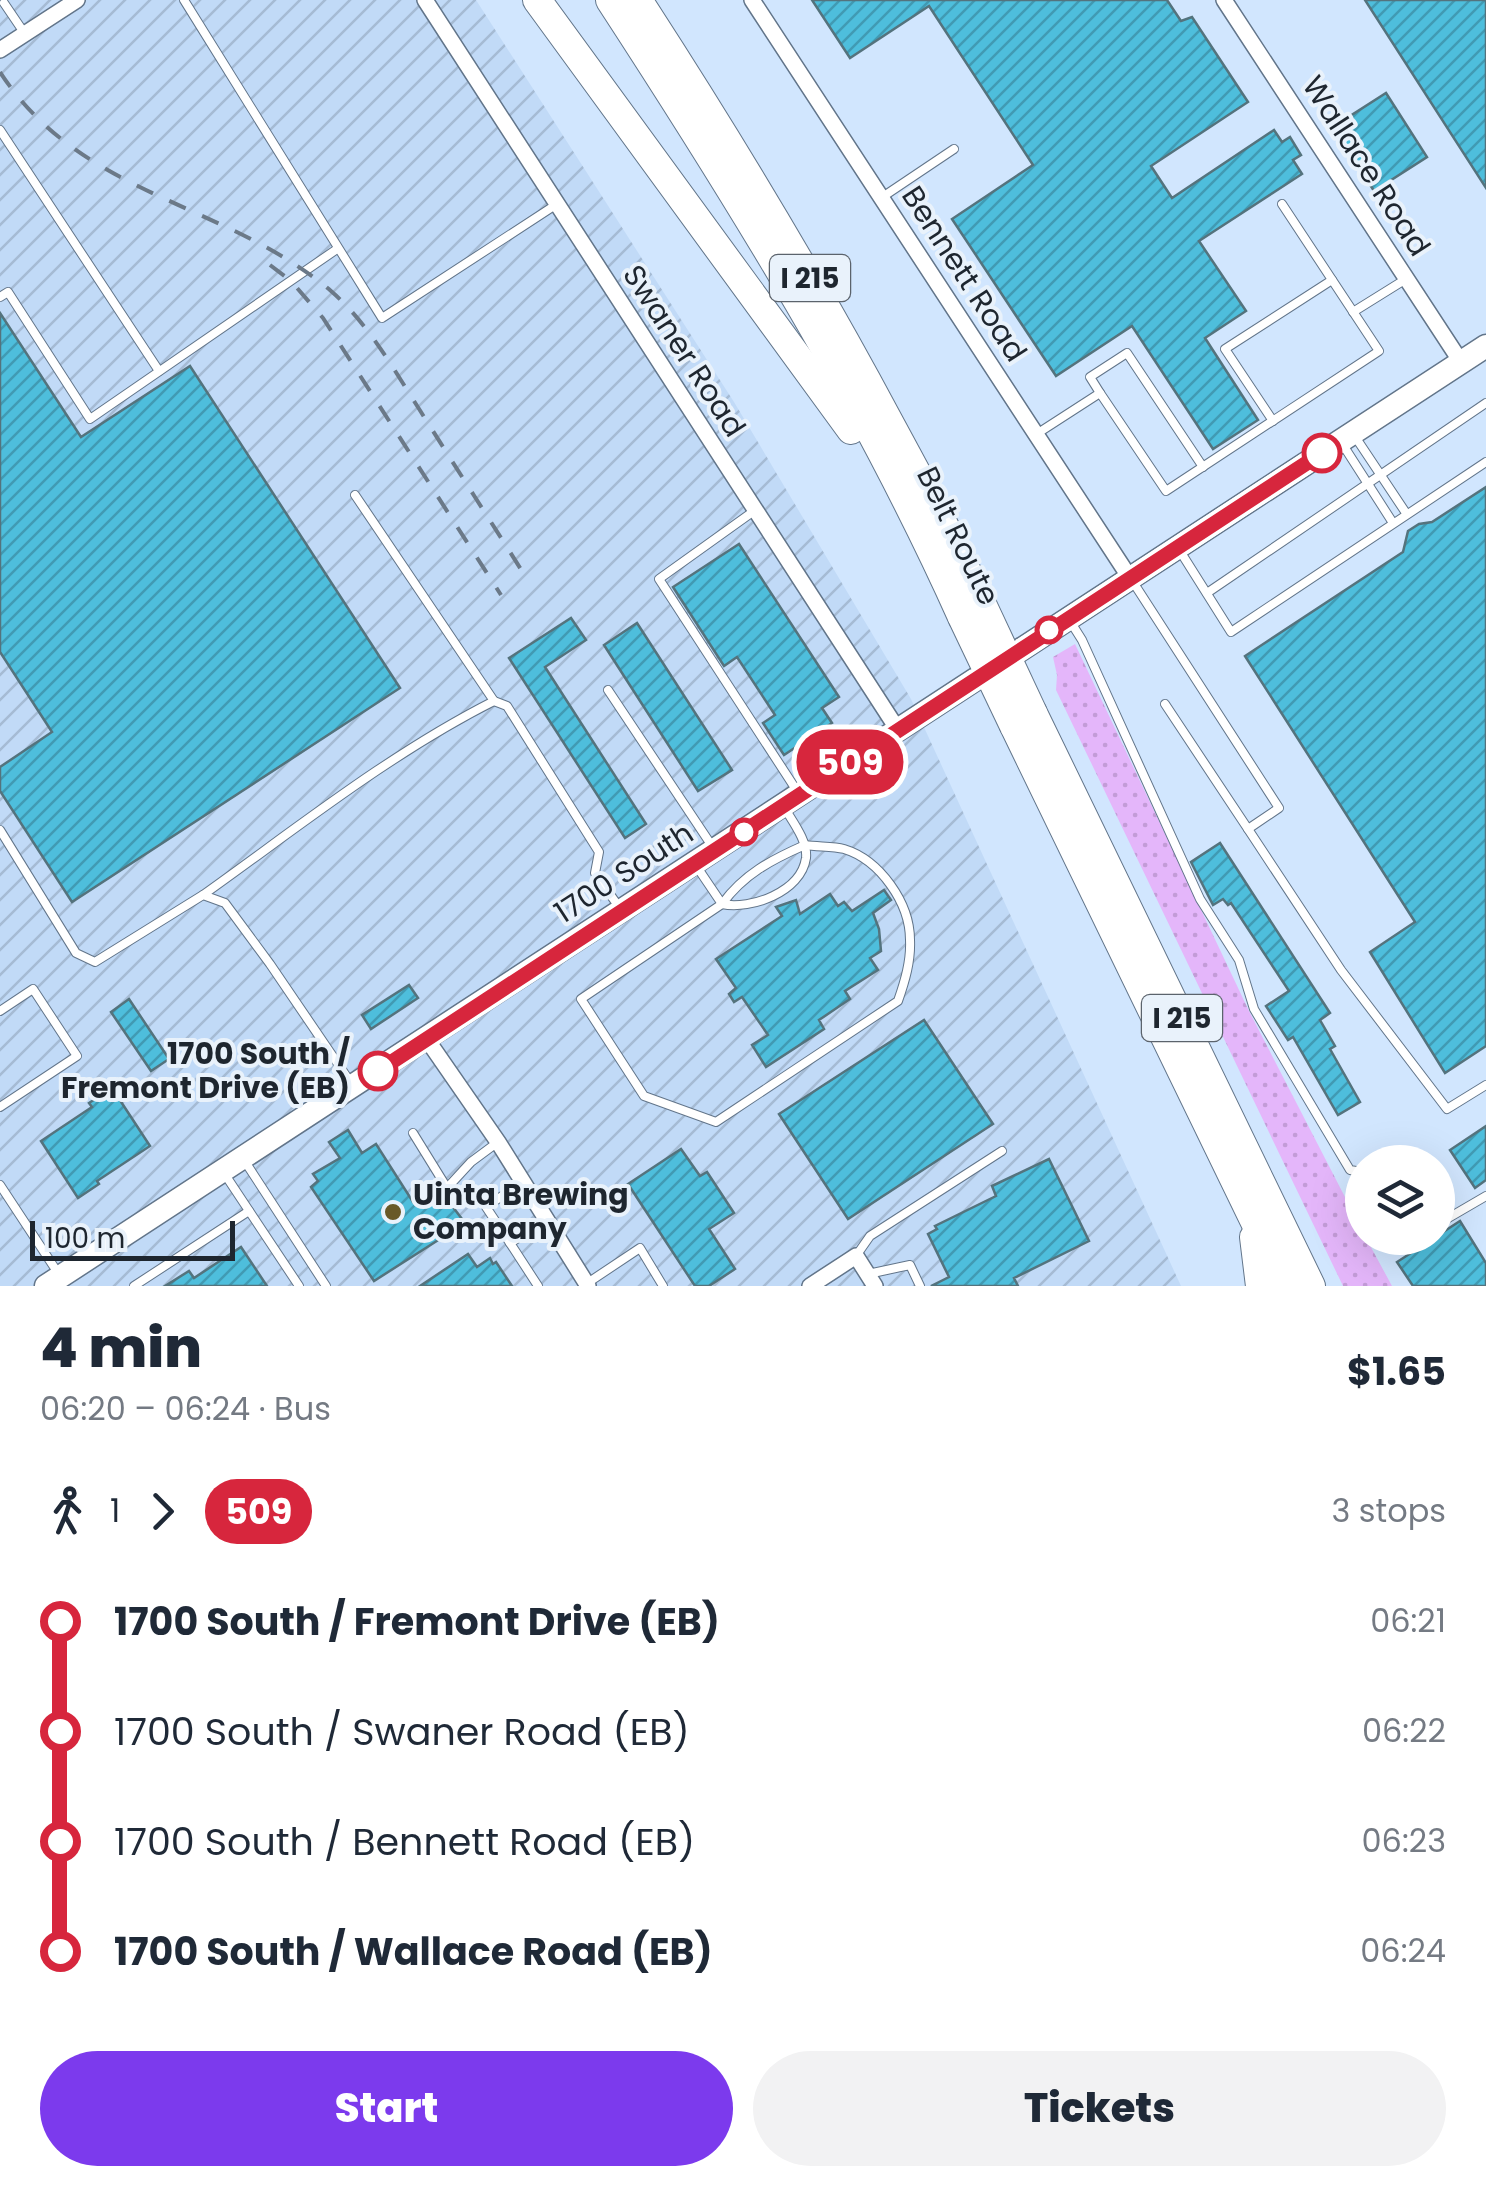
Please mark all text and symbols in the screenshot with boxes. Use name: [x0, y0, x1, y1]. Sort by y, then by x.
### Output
street label: Wallace Road: [1292, 67, 1441, 264]
street label: Bennett Road: [891, 177, 1037, 370]
road number: I 215: [770, 255, 850, 301]
street label: Swaner Road: [613, 256, 756, 445]
unlabelled marker: [1303, 434, 1341, 472]
street label: Belt Route: [906, 459, 1011, 612]
unlabelled marker: [1036, 617, 1062, 643]
line badge: 509: [792, 730, 908, 794]
text: 509: [816, 738, 884, 787]
street label: 1700 South: [546, 812, 702, 934]
unlabelled marker: [731, 819, 757, 845]
road number: I 215: [1142, 995, 1222, 1041]
place label: 1700 South / Fremont Drive (EB): [61, 1032, 350, 1109]
marker: 1700 South / Fremont Drive (EB): [359, 1052, 397, 1090]
map controls: [1345, 1145, 1455, 1255]
button: layers: [1345, 1145, 1455, 1255]
place label: Uinta Brewing Company: [413, 1173, 629, 1250]
marker: Uinta Brewing Company: [382, 1201, 404, 1223]
scale bar: [30, 1216, 235, 1260]
text: 100 m: [45, 1219, 125, 1258]
text: 4 min: [40, 1309, 202, 1386]
text: $1.65: [1347, 1345, 1446, 1398]
text: 06:20 – 06:24 · Bus: [40, 1386, 331, 1431]
icon: walk: [40, 1484, 95, 1539]
icon: forward: [135, 1484, 190, 1539]
text: 509: [225, 1487, 292, 1536]
text: 1: [110, 1488, 120, 1533]
text: 3 stops: [1331, 1488, 1446, 1533]
text: 1700 South / Fremont Drive (EB): [114, 1595, 720, 1648]
text: 06:21: [1370, 1598, 1446, 1643]
text: 1700 South / Swaner Road (EB): [114, 1705, 690, 1758]
text: 06:22: [1362, 1708, 1446, 1753]
text: 1700 South / Bennett Road (EB): [114, 1815, 695, 1868]
text: 06:23: [1362, 1818, 1446, 1863]
text: 1700 South / Wallace Road (EB): [114, 1925, 713, 1978]
text: 06:24: [1360, 1928, 1446, 1973]
button: Start: [40, 2051, 733, 2166]
button: Tickets: [753, 2051, 1446, 2166]

